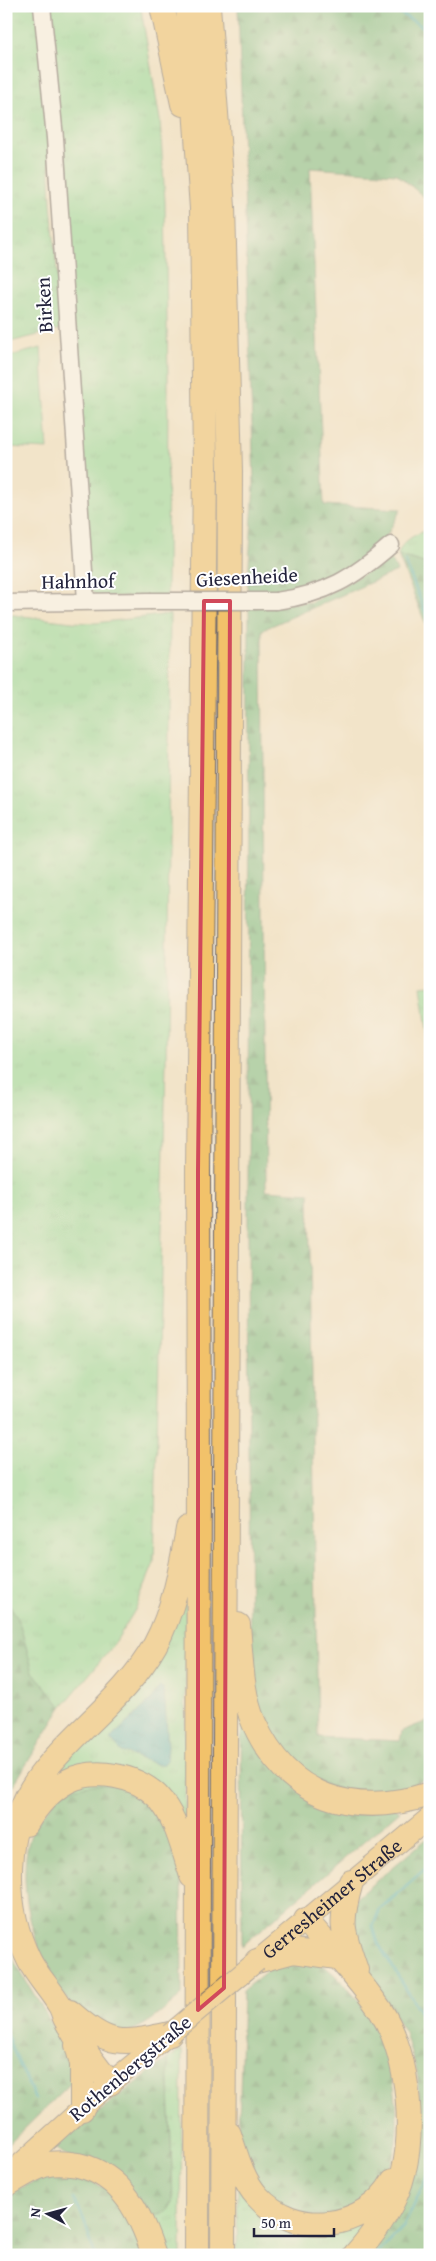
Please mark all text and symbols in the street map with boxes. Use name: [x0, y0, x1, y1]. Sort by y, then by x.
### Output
street label: Birken: [28, 277, 59, 334]
street label: Giesenheide: [195, 559, 298, 594]
street label: Hahnhof: [41, 565, 117, 596]
street label: Gerresheimer Straße: [255, 1831, 408, 1965]
street label: Rothenbergstraße: [62, 2008, 197, 2128]
north arrow: [22, 2188, 72, 2238]
text: N: [25, 2206, 46, 2218]
scale bar: [254, 2206, 334, 2238]
text: 50 m: [261, 2212, 292, 2233]

